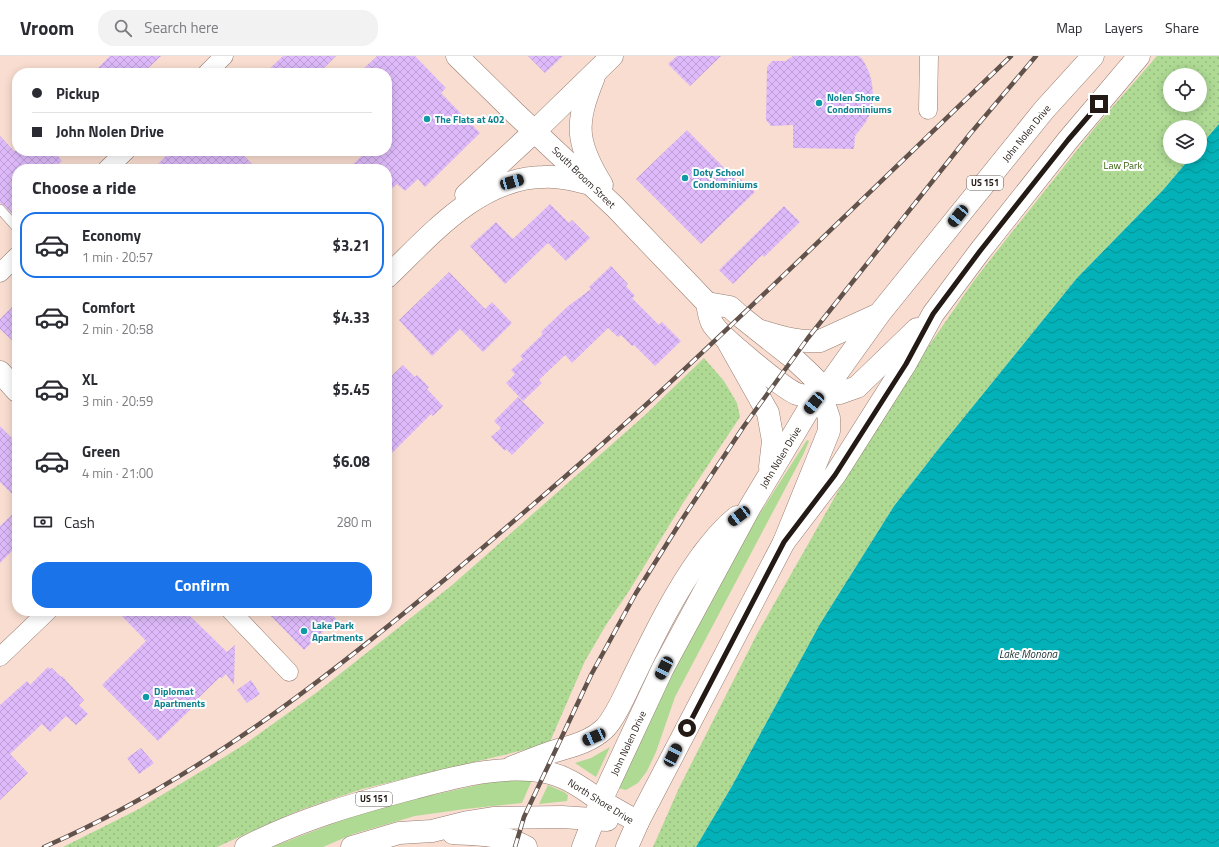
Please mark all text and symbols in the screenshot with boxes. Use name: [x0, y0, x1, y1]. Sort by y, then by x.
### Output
search box: [98, 10, 378, 46]
text: Vroom: [20, 13, 74, 42]
text: Search here: [144, 16, 219, 39]
icon: search: [112, 17, 134, 39]
text: Map: [1056, 17, 1082, 38]
text: Layers: [1104, 17, 1143, 38]
text: Share: [1165, 17, 1199, 38]
map controls: [1163, 68, 1207, 164]
button: locate: [1163, 68, 1207, 112]
text: Pickup: [56, 82, 100, 105]
place label: Nolen Shore Condominiums: [827, 90, 892, 117]
route end: [1090, 95, 1108, 113]
marker: Nolen Shore Condominiums: [814, 98, 824, 108]
street label: John Nolen Drive: [999, 101, 1054, 165]
place label: The Flats at 402: [435, 112, 505, 127]
marker: The Flats at 402: [422, 114, 432, 124]
text: John Nolen Drive: [56, 120, 164, 143]
button: layers: [1163, 120, 1207, 164]
street label: South Broom Street: [548, 143, 619, 212]
park label: Law Park: [1104, 158, 1143, 173]
place label: Doty School Condominiums: [693, 165, 758, 192]
car: [499, 173, 525, 191]
marker: Doty School Condominiums: [680, 173, 690, 183]
text: Choose a ride: [32, 174, 136, 201]
road number: US 151: [967, 176, 1003, 190]
car: [946, 203, 970, 229]
text: Economy: [82, 224, 141, 247]
icon: car: [34, 227, 70, 263]
text: $3.21: [333, 234, 370, 257]
text: 1 min · 20:57: [82, 247, 153, 267]
text: Comfort: [82, 296, 135, 319]
icon: car: [34, 299, 70, 335]
text: $4.33: [333, 306, 370, 329]
text: 2 min · 20:58: [82, 319, 153, 339]
text: XL: [82, 368, 98, 391]
icon: car: [34, 371, 70, 407]
text: $5.45: [333, 378, 370, 401]
car: [802, 390, 826, 416]
text: 3 min · 20:59: [82, 391, 153, 411]
street label: John Nolen Drive: [756, 423, 805, 491]
text: Green: [82, 440, 120, 463]
icon: car: [34, 443, 70, 479]
text: $6.08: [333, 450, 370, 473]
text: 4 min · 21:00: [82, 463, 153, 483]
car: [726, 504, 752, 528]
icon: cash: [32, 511, 54, 533]
text: Cash: [64, 511, 95, 534]
text: 280 m: [336, 512, 372, 532]
button: Confirm: [32, 562, 372, 608]
place label: Lake Park Apartments: [312, 618, 364, 645]
marker: Lake Park Apartments: [299, 626, 309, 636]
water label: Lake Monona: [999, 646, 1058, 662]
car: [653, 655, 675, 681]
place label: Diplomat Apartments: [154, 684, 206, 711]
marker: Diplomat Apartments: [141, 692, 151, 702]
street label: John Nolen Drive: [607, 708, 650, 778]
route start: [678, 719, 696, 737]
car: [581, 727, 607, 747]
car: [662, 742, 684, 768]
street label: North Shore Drive: [565, 775, 637, 828]
road number: US 151: [356, 792, 392, 806]

